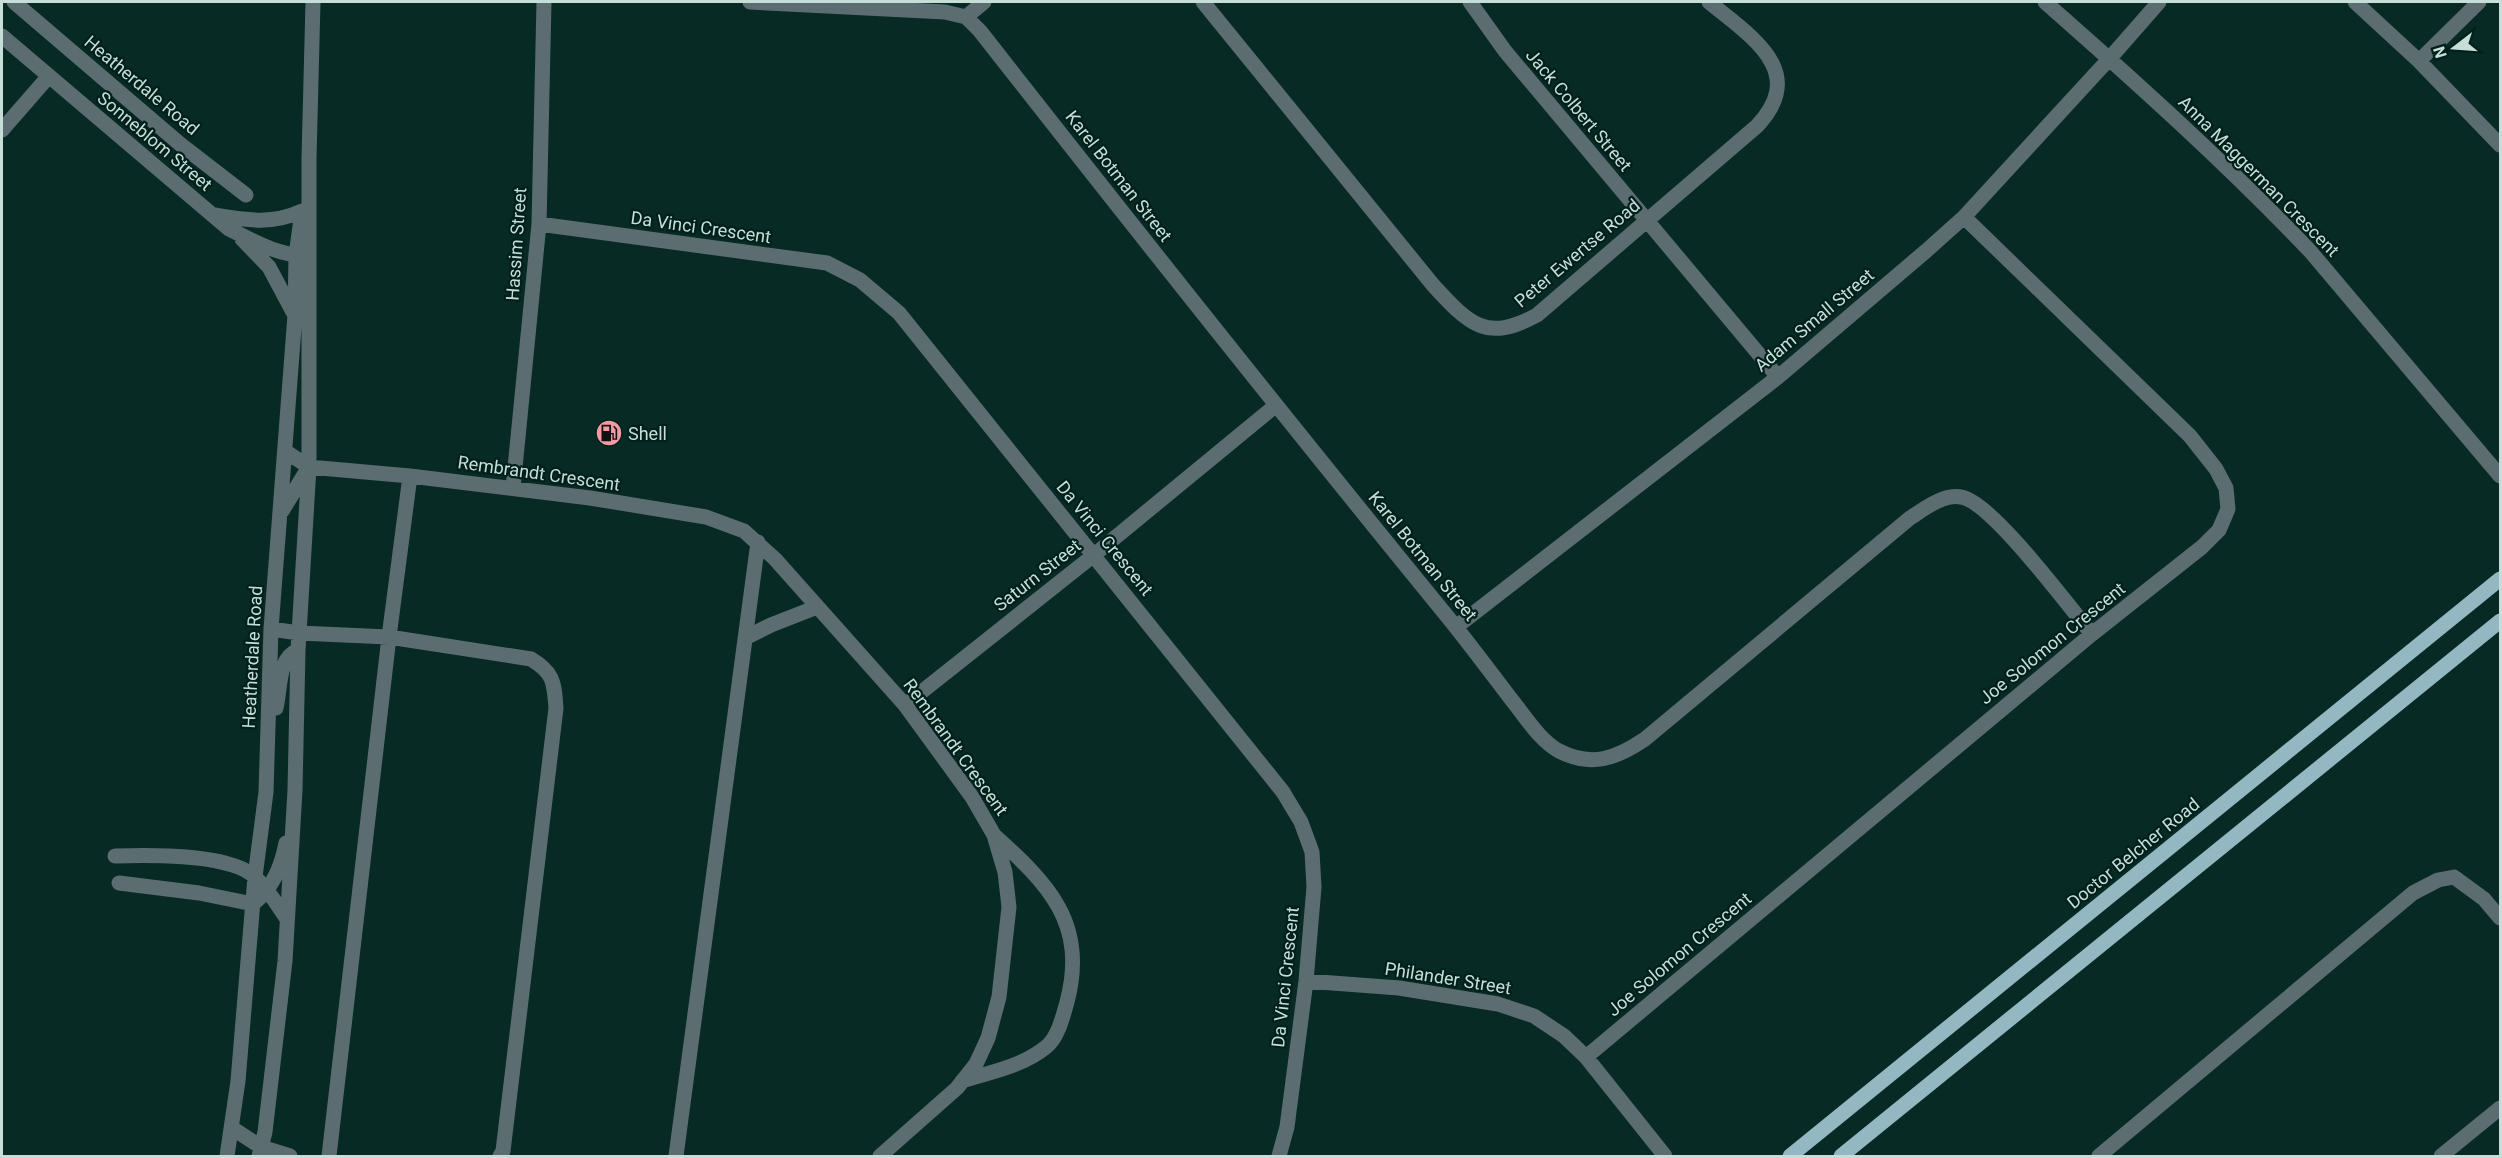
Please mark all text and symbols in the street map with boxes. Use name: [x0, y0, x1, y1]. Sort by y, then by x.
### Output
north arrow: [2424, 18, 2484, 78]
street label: Heatherdale Road: [80, 31, 204, 139]
text: N: [2429, 44, 2451, 60]
street label: Jack Colbert Street: [1522, 45, 1636, 175]
street label: Sonneblom Street: [94, 87, 217, 195]
street label: Anna Maggerman Crescent: [2174, 91, 2344, 261]
street label: Karel Botman Street: [1061, 106, 1177, 246]
street label: Hassim Street: [502, 187, 530, 301]
street label: Peter Ewertse Road: [1510, 195, 1644, 311]
street label: Da Vinci Crescent: [630, 207, 773, 247]
street label: Adam Small Street: [1750, 264, 1878, 376]
fuel station icon: Shell: [594, 418, 624, 448]
place label: Shell: [628, 423, 667, 444]
street label: Rembrandt Crescent: [456, 451, 622, 495]
street label: Da Vinci Crescent: [1052, 476, 1158, 600]
street label: Karel Botman Street: [1364, 487, 1482, 625]
street label: Saturn Street: [989, 535, 1085, 615]
street label: Joe Solomon Crescent: [1975, 578, 2129, 708]
street label: Heatherdale Road: [238, 585, 266, 729]
street label: Rembrandt Crescent: [899, 675, 1013, 820]
street label: Doctor Belcher Road: [2063, 793, 2203, 913]
street label: Joe Solomon Crescent: [1603, 888, 1755, 1020]
street label: Da Vinci Crescent: [1267, 905, 1303, 1048]
street label: Philander Street: [1383, 958, 1513, 998]

